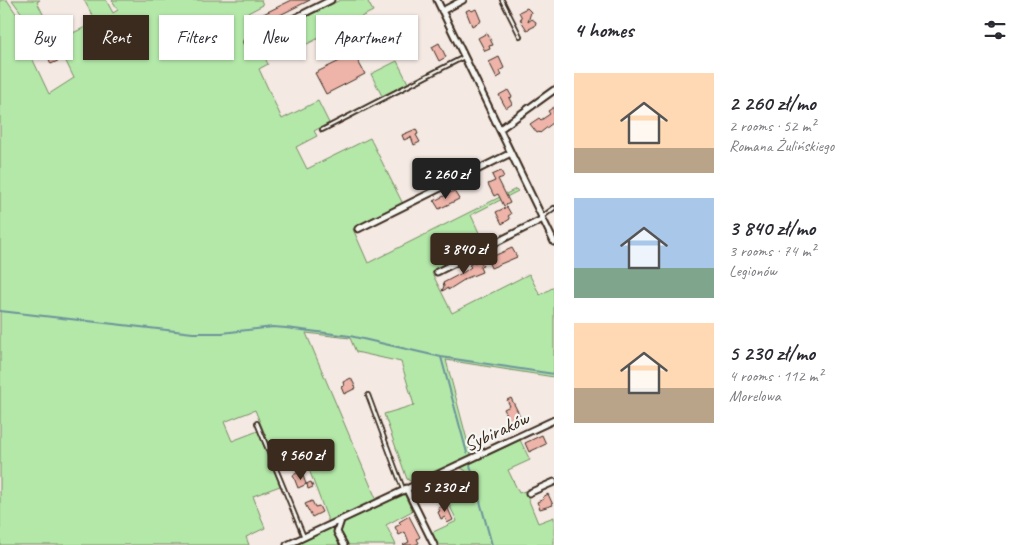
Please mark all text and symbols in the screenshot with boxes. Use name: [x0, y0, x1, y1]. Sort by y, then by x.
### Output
chip: Buy: [15, 15, 73, 60]
chip: Rent: [83, 15, 149, 60]
chip: Filters: [159, 15, 234, 60]
chip: New: [244, 15, 306, 60]
chip: Apartment: [316, 15, 418, 60]
icon: filters: [981, 16, 1009, 44]
text: 4 homes: [574, 17, 633, 43]
text: 2 260 zł/mo: [729, 90, 816, 116]
icon: home: [614, 93, 674, 153]
text: 2 rooms · 52 m²: [729, 116, 815, 136]
text: Romana Żulińskiego: [729, 136, 834, 156]
pin: 2 260 zł: [394, 158, 498, 200]
text: 2 260 zł: [423, 164, 469, 184]
text: 3 840 zł/mo: [729, 215, 815, 241]
icon: home: [614, 218, 674, 278]
pin: 3 840 zł: [412, 232, 516, 275]
text: 3 840 zł: [441, 239, 487, 259]
text: 3 rooms · 74 m²: [729, 241, 815, 261]
text: Legionów: [729, 261, 776, 281]
text: 5 230 zł/mo: [729, 340, 815, 366]
icon: home: [614, 343, 674, 403]
text: 4 rooms · 112 m²: [729, 366, 823, 386]
text: Morelowa: [729, 386, 781, 406]
street label: Sybiraków: [460, 405, 534, 457]
pin: 9 560 zł: [249, 438, 353, 481]
text: 9 560 zł: [278, 445, 324, 465]
pin: 5 230 zł: [393, 470, 497, 513]
text: 5 230 zł: [423, 477, 467, 497]

